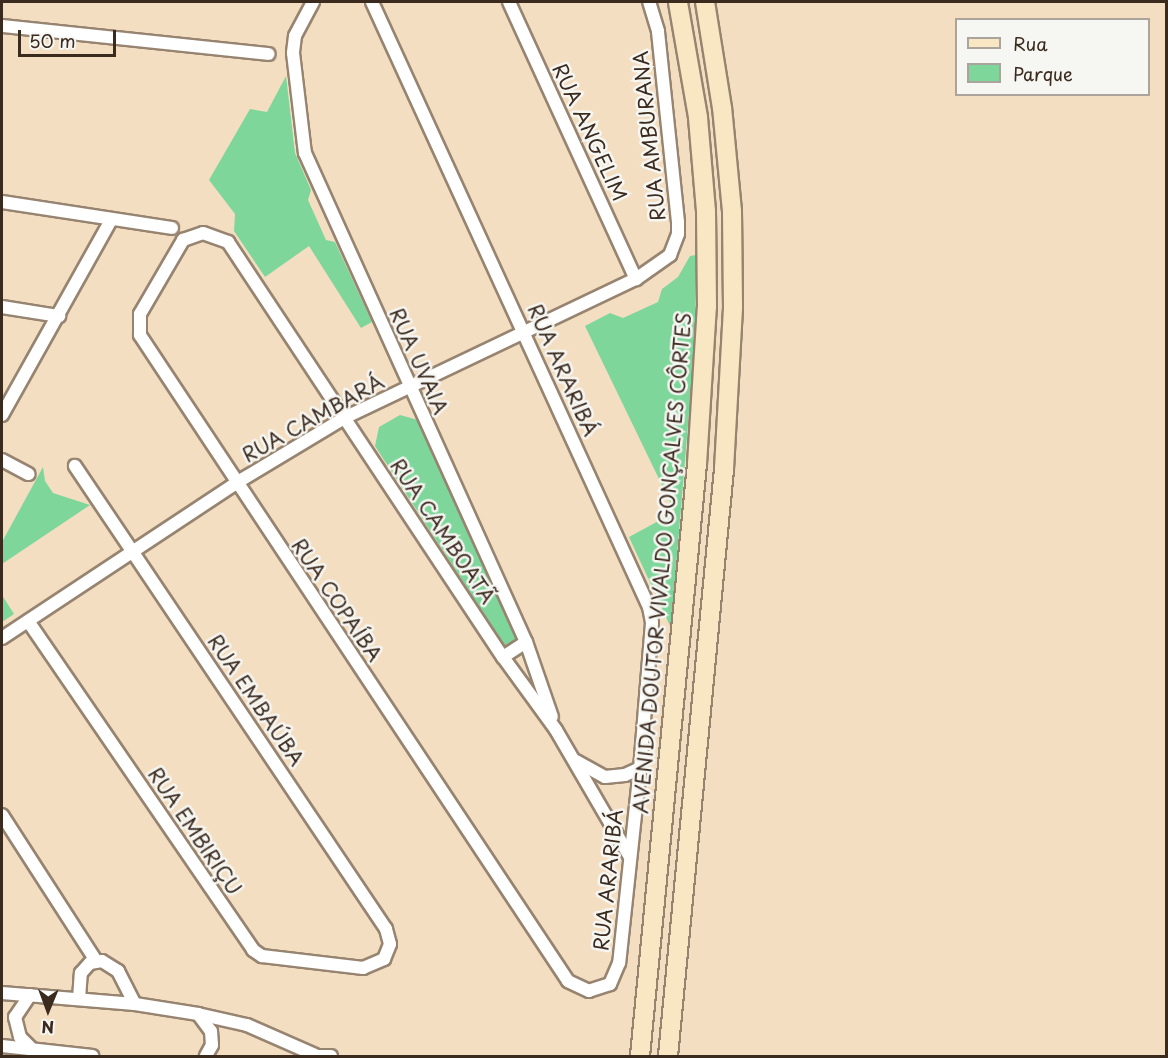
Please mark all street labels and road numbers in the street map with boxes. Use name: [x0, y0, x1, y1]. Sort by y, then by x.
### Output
street label: RUA AMBURANA: [628, 48, 670, 224]
street label: RUA ANGELIM: [548, 60, 632, 204]
street label: RUA ARARIBÁ: [523, 300, 603, 440]
street label: RUA UVAIA: [385, 304, 453, 418]
street label: AVENIDA DOUTOR VIVALDO GONÇALVES CÔRTES: [628, 309, 696, 817]
street label: RUA CAMBARÁ: [238, 369, 388, 467]
street label: RUA CAMBOATÃ: [385, 453, 501, 609]
street label: RUA COPAÍBA: [287, 534, 387, 666]
street label: RUA EMBAÚBA: [203, 629, 309, 771]
street label: RUA EMBIRIÇU: [143, 761, 247, 901]
street label: RUA ARARIBÁ: [589, 808, 627, 952]

